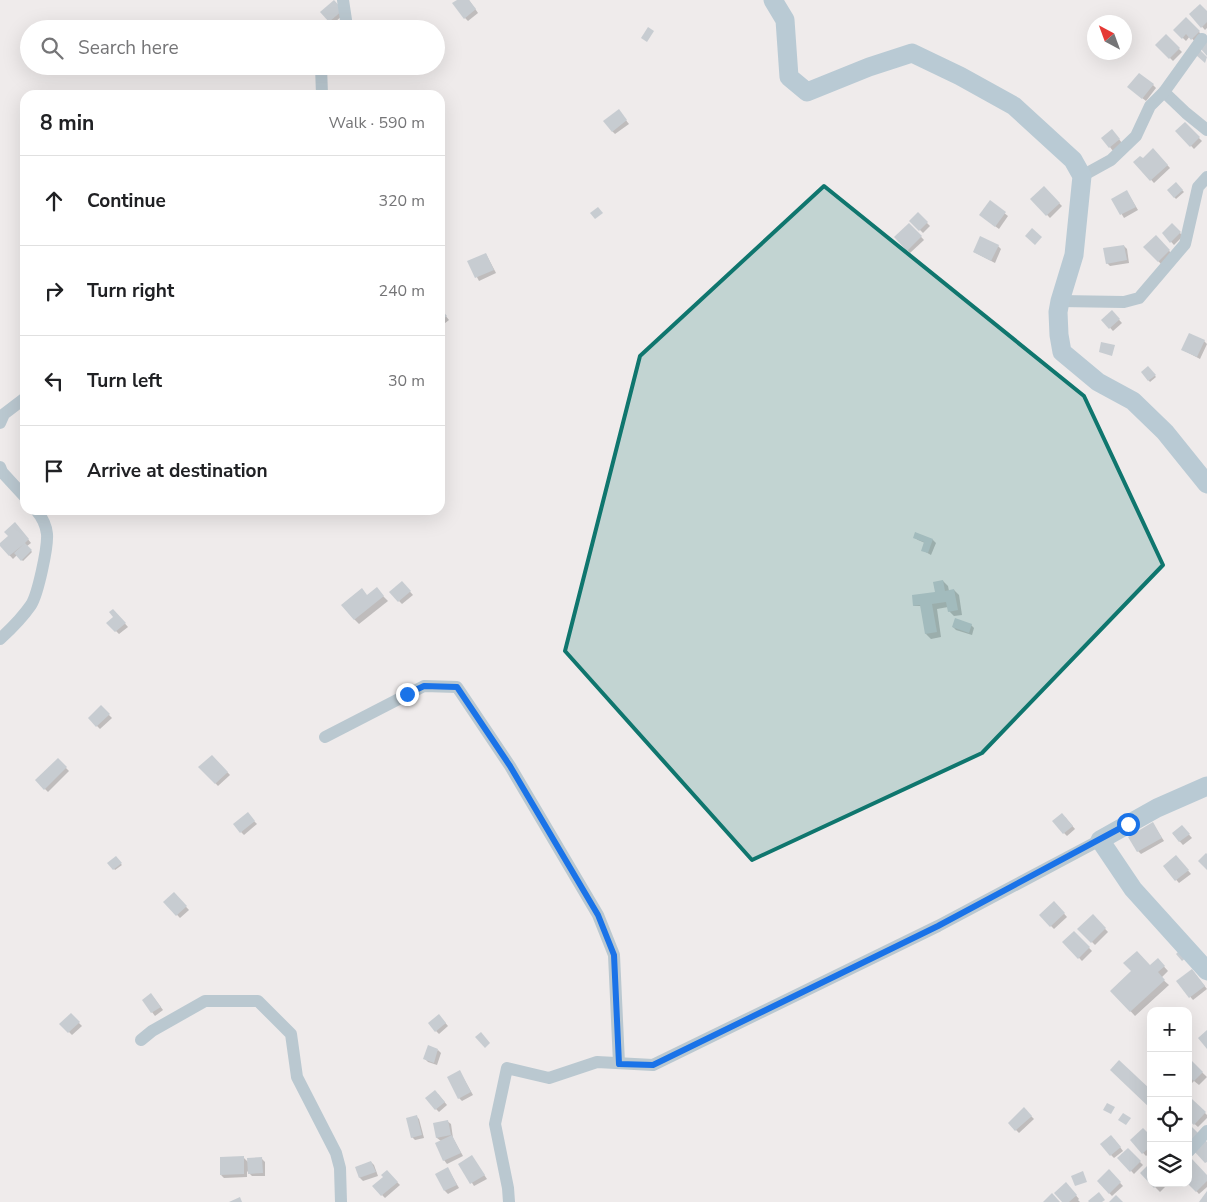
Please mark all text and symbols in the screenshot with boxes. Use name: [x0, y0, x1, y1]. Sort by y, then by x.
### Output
north arrow: [1087, 15, 1132, 60]
search box: [20, 20, 445, 75]
icon: search: [38, 34, 66, 62]
text: Search here: [78, 35, 179, 61]
text: 8 min: [40, 109, 94, 137]
text: Walk · 590 m: [329, 112, 425, 134]
icon: ahead: [40, 187, 68, 215]
text: Continue: [87, 188, 166, 214]
text: 320 m: [378, 190, 425, 212]
icon: right: [40, 277, 68, 305]
text: Turn right: [87, 278, 174, 304]
text: 240 m: [378, 280, 425, 302]
icon: left: [40, 367, 68, 395]
text: Turn left: [87, 368, 162, 394]
text: 30 m: [388, 370, 425, 392]
icon: arrive: [40, 457, 68, 485]
text: Arrive at destination: [87, 458, 268, 484]
route end: [396, 683, 419, 706]
route start: [1117, 813, 1140, 836]
map controls: [1147, 1007, 1192, 1187]
button: +: [1147, 1007, 1192, 1052]
button: −: [1147, 1052, 1192, 1097]
button: locate: [1147, 1097, 1192, 1142]
button: layers: [1147, 1142, 1192, 1187]

